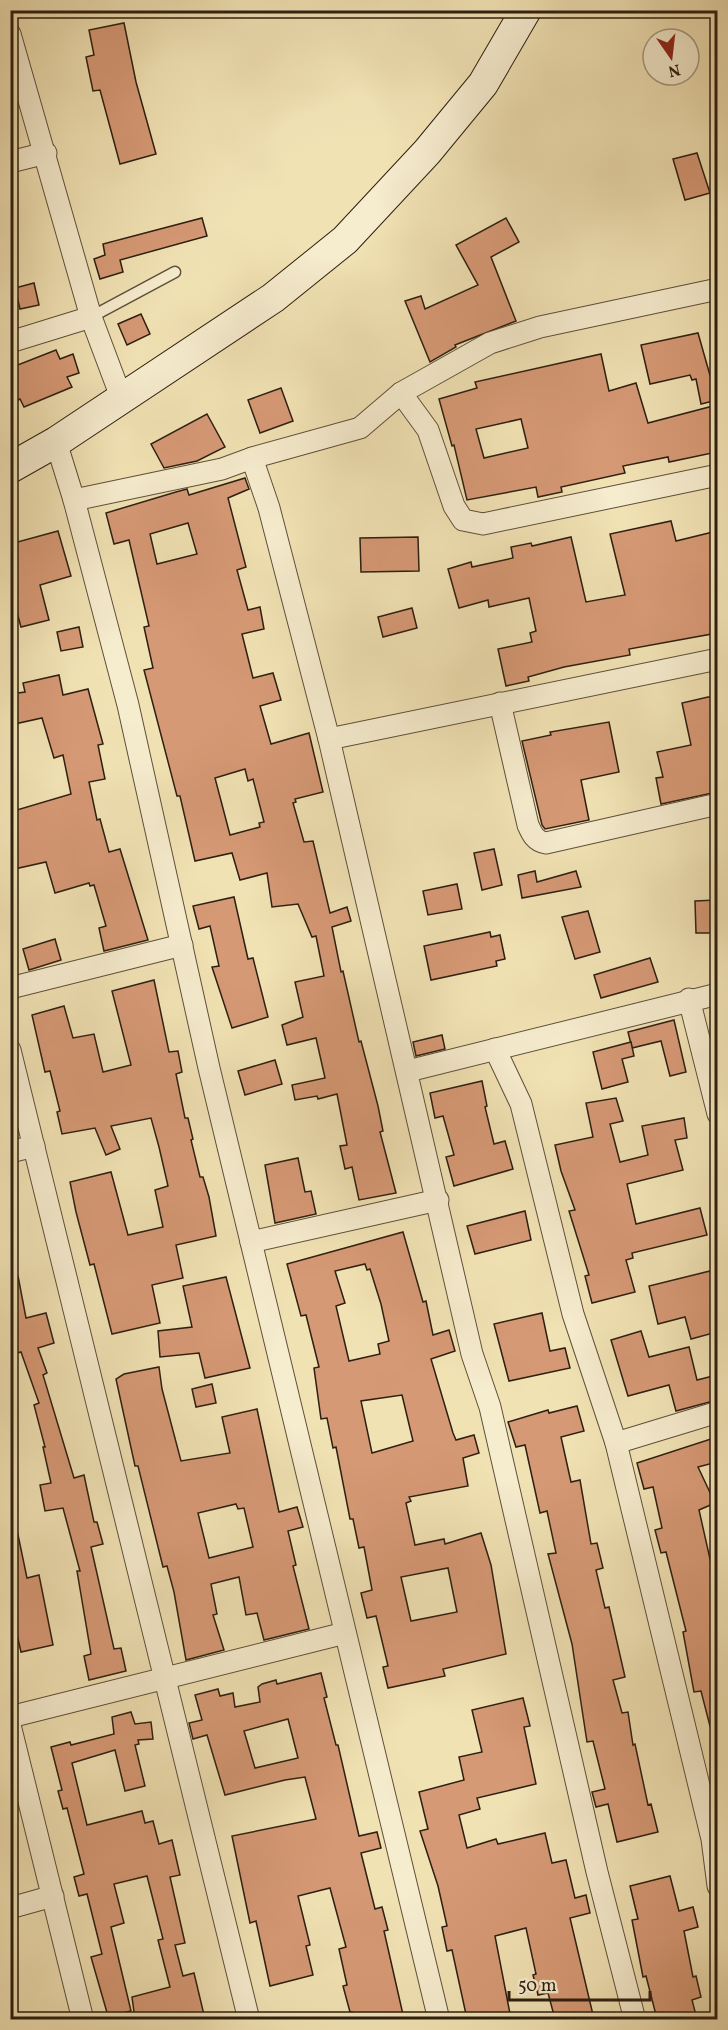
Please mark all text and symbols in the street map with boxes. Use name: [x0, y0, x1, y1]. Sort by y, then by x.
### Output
north arrow: [641, 27, 701, 87]
text: N: [665, 58, 682, 82]
scale bar: [509, 1964, 650, 2002]
text: 50 m: [518, 1974, 557, 1999]

